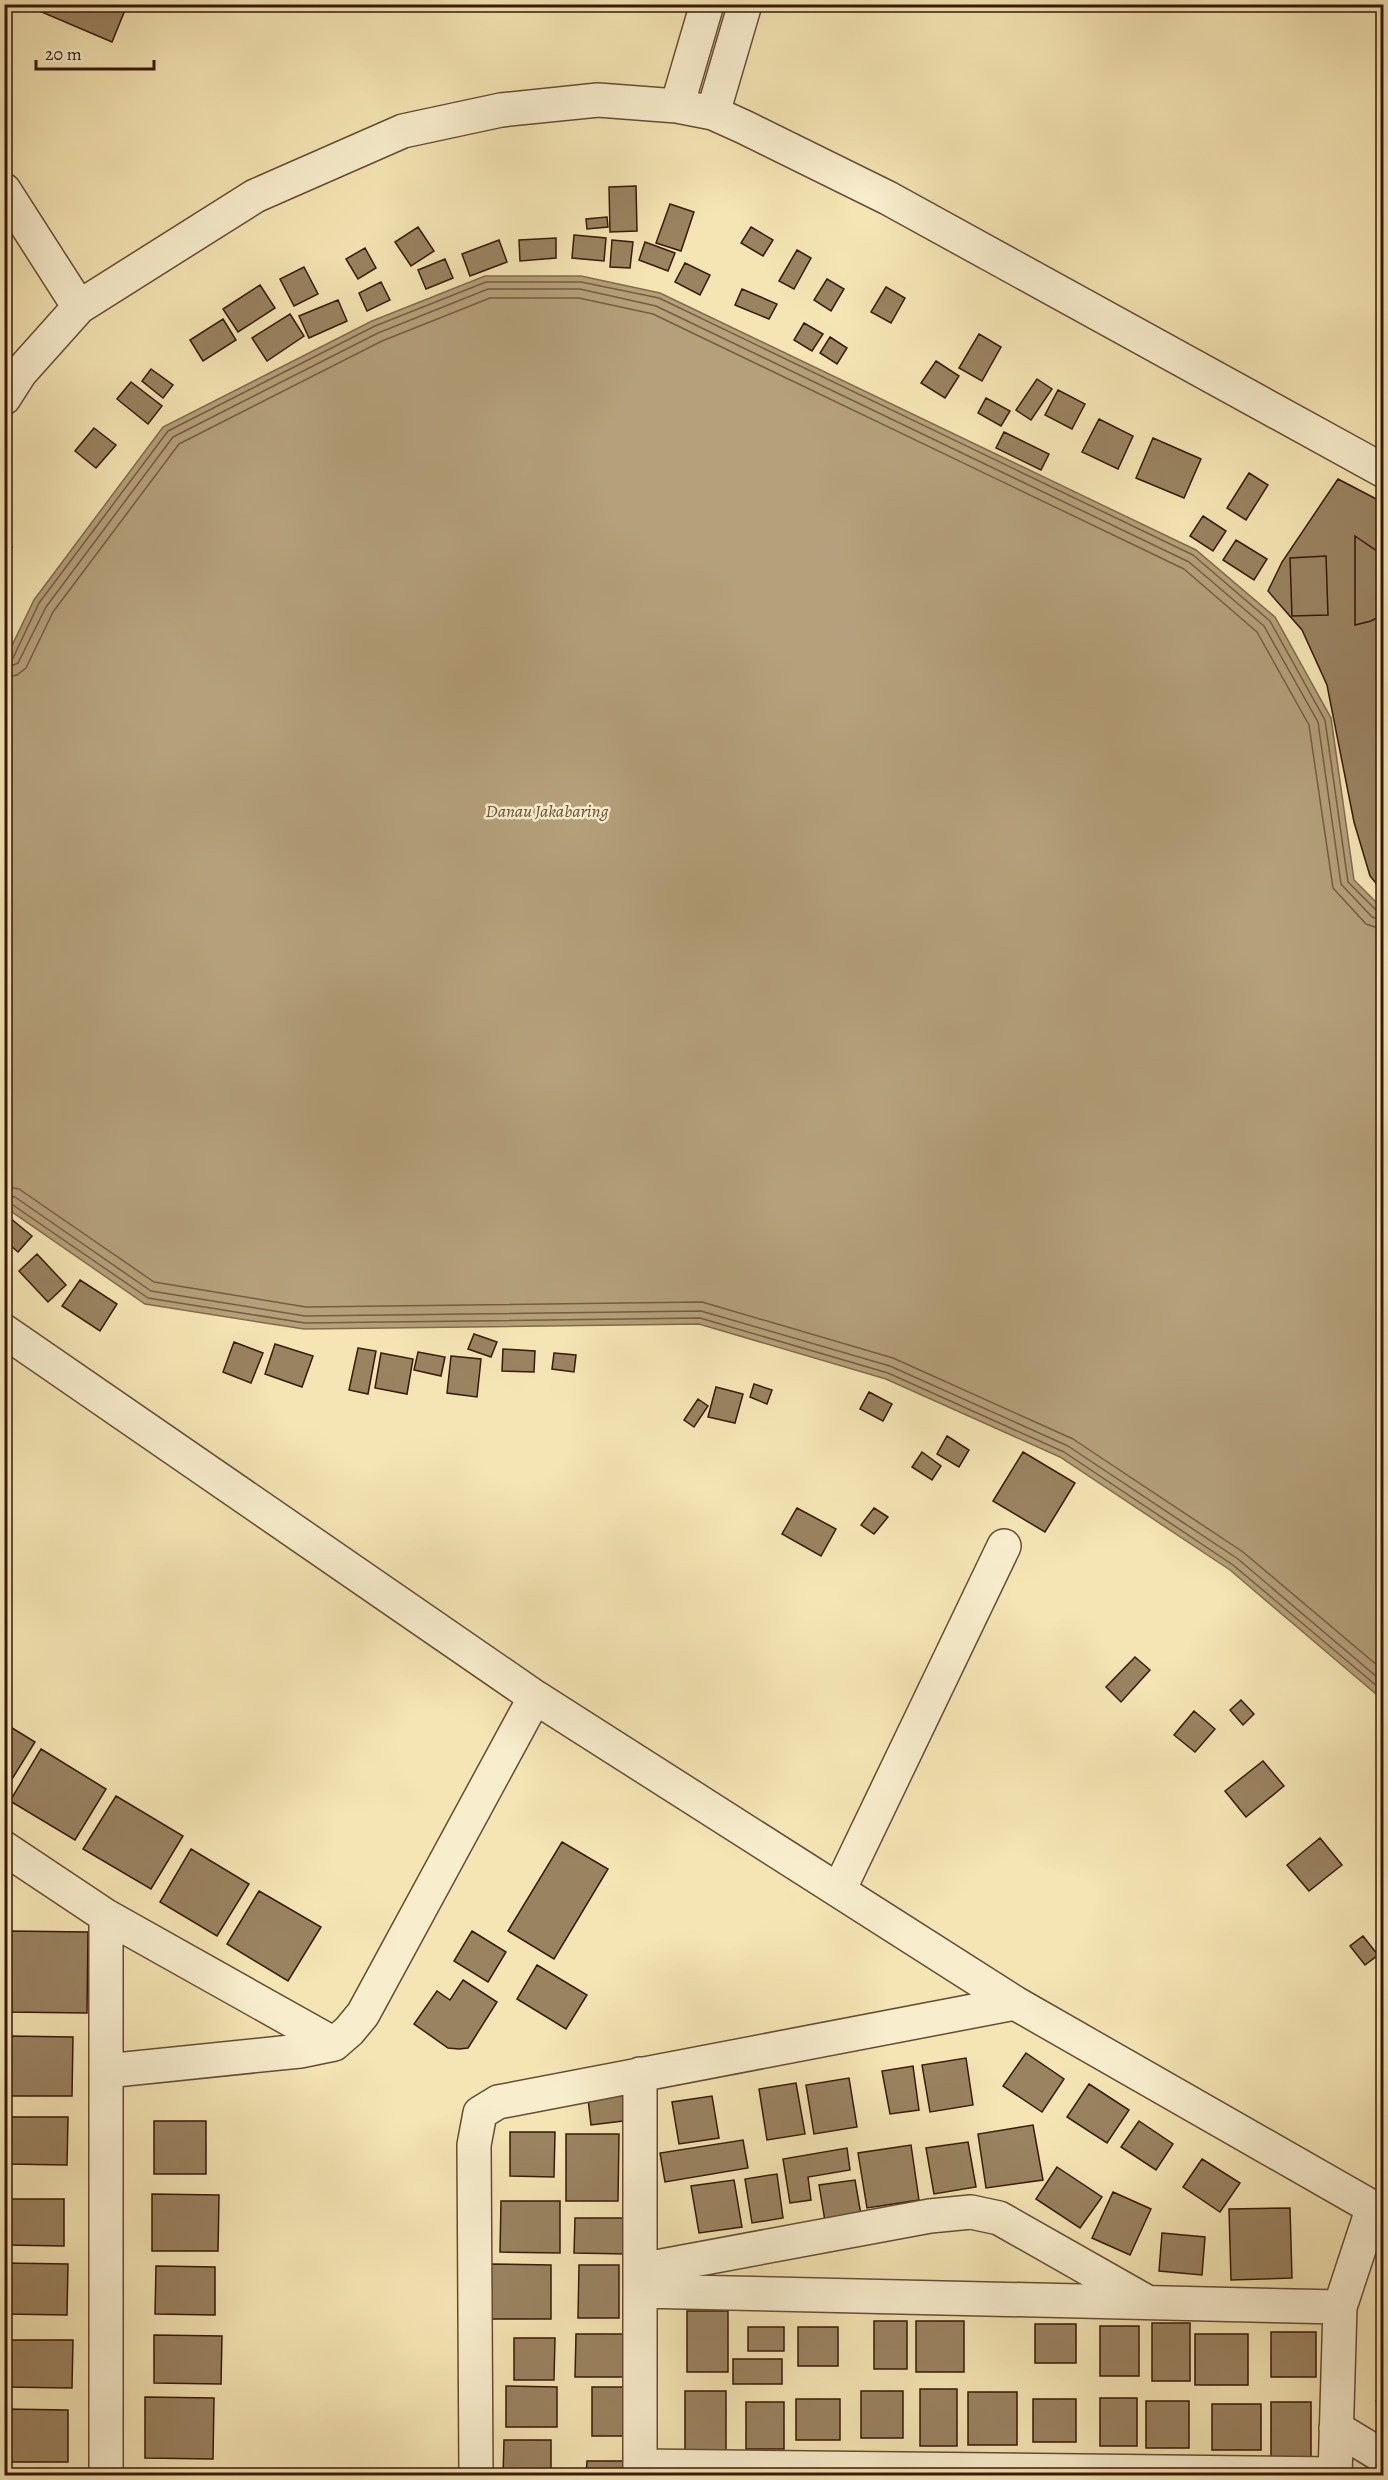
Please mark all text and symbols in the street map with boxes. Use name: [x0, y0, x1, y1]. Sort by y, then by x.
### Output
scale bar: [36, 33, 154, 71]
text: 20 m: [45, 42, 82, 66]
water label: Danau Jakabaring: [485, 799, 609, 823]

